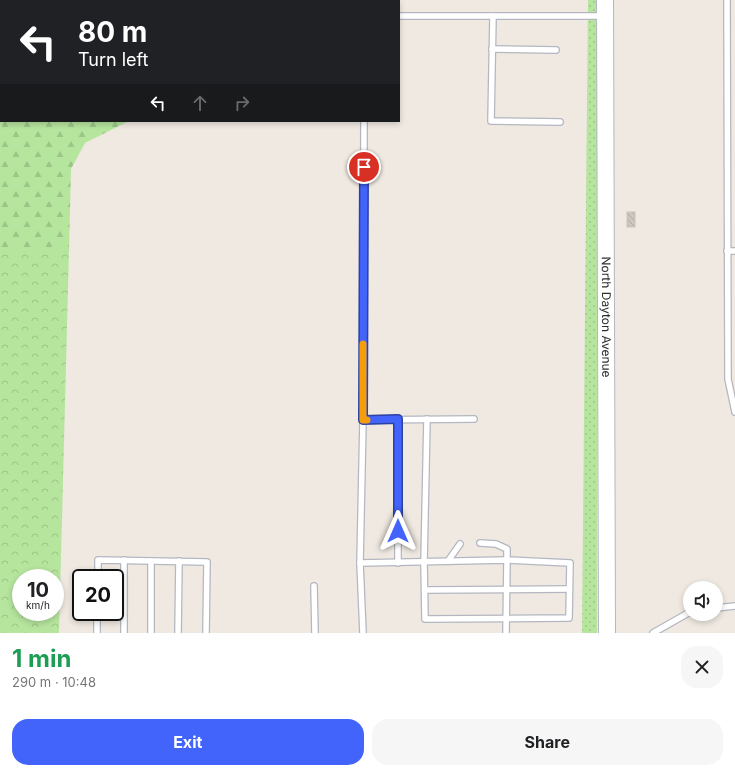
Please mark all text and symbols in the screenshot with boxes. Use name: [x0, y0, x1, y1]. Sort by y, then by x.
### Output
text: 80 m: [78, 15, 147, 49]
icon: left: [12, 16, 64, 68]
text: Turn left: [78, 49, 148, 70]
icon: left: [147, 92, 169, 114]
icon: ahead: [189, 92, 211, 114]
icon: right: [231, 92, 253, 114]
pin: [347, 150, 381, 184]
icon: arrive: [353, 156, 375, 178]
street label: North Dayton Avenue: [599, 256, 614, 378]
position arrow: [377, 510, 419, 552]
speed limit sign: 20: [72, 569, 124, 621]
text: 10: [27, 578, 49, 602]
map controls: [683, 581, 723, 621]
button: sound: [683, 581, 723, 621]
text: km/h: [26, 599, 50, 611]
text: 1 min: [12, 644, 71, 673]
button: close: [681, 646, 723, 688]
text: 290 m · 10:48: [12, 674, 96, 690]
button: Exit: [12, 719, 364, 765]
button: Share: [372, 719, 723, 765]

